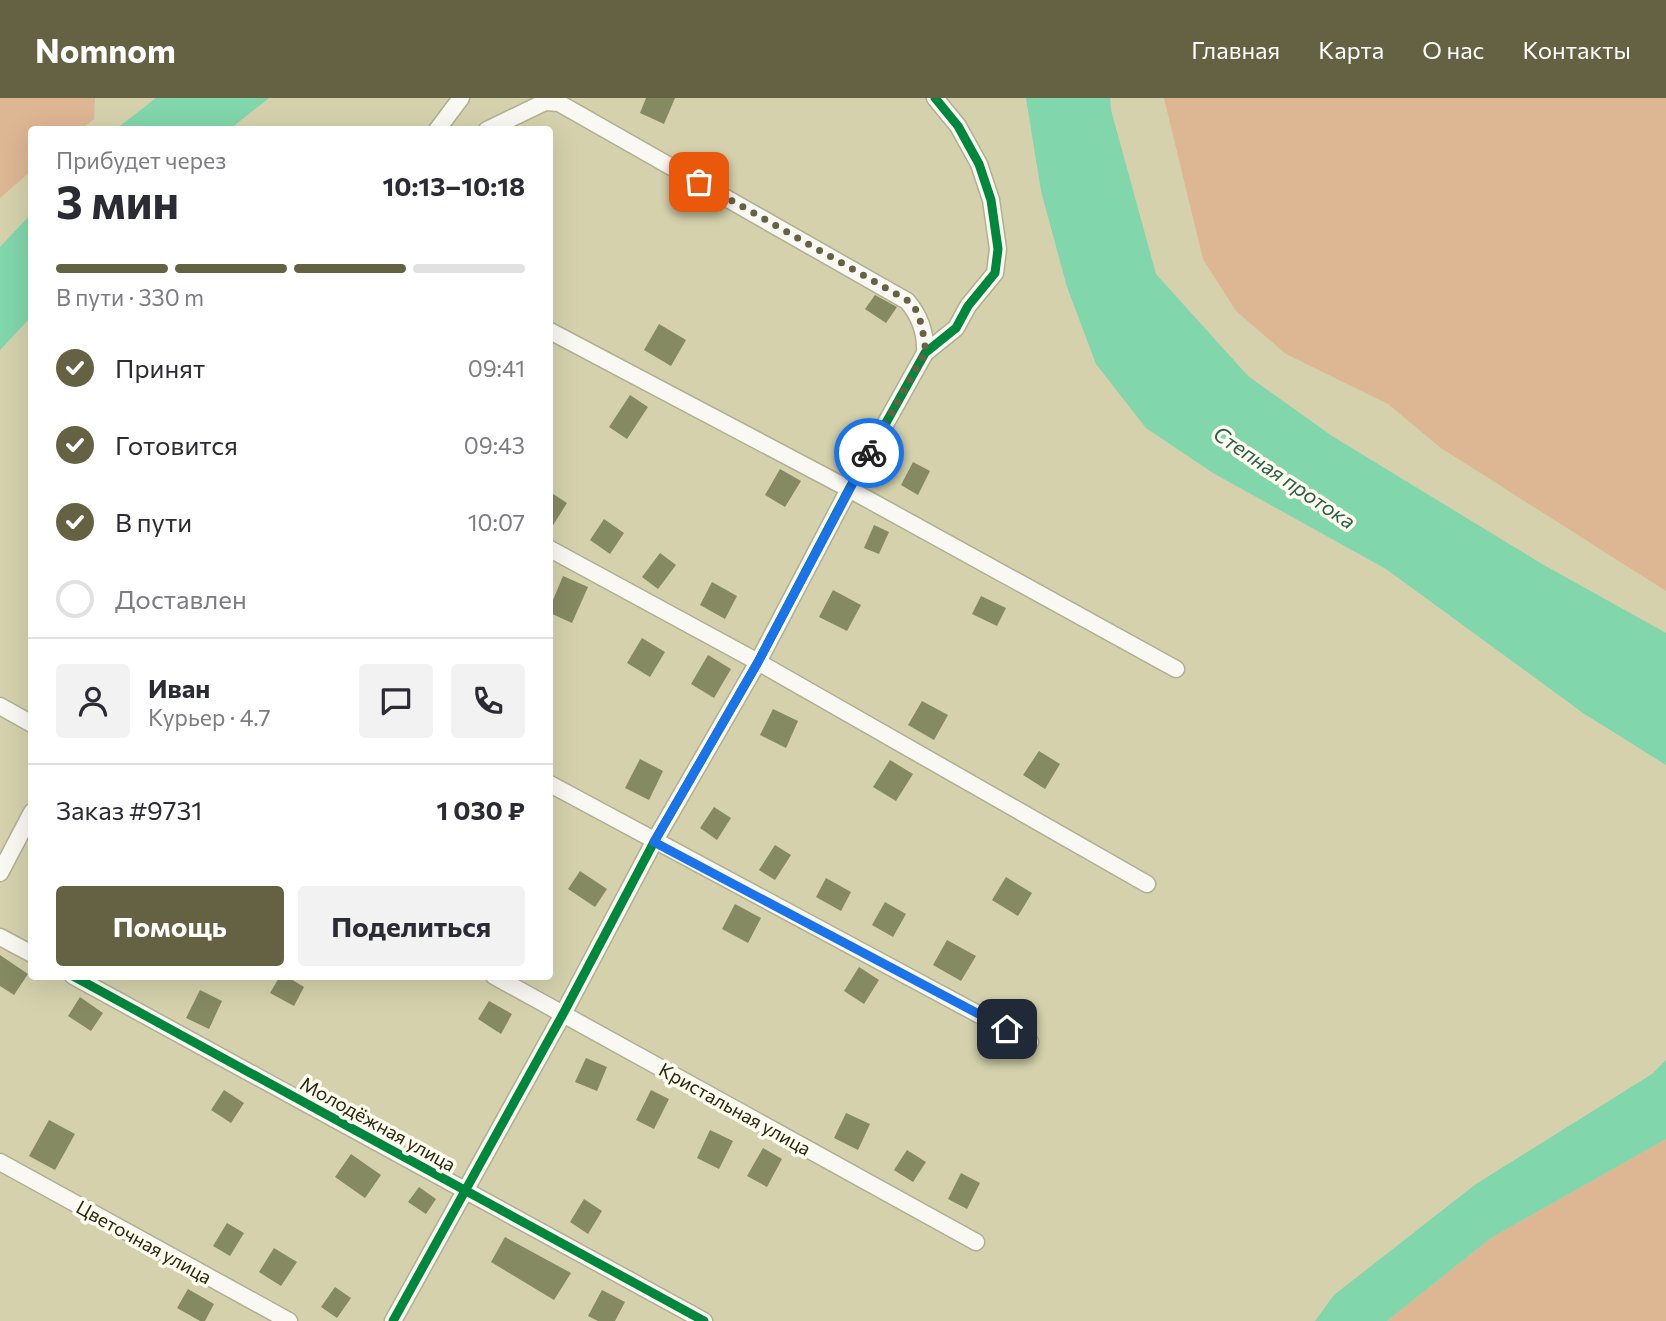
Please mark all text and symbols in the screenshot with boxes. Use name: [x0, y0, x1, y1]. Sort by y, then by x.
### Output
text: Nomnom: [35, 29, 176, 70]
text: Главная: [1191, 35, 1280, 64]
text: Карта: [1318, 35, 1384, 64]
text: О нас: [1422, 35, 1484, 64]
text: Контакты: [1522, 35, 1631, 64]
text: Прибудет через: [56, 146, 226, 174]
pin: [669, 152, 729, 212]
icon: bag: [680, 163, 718, 201]
text: 10:13–10:18: [382, 170, 525, 201]
text: 3 мин: [56, 172, 179, 228]
text: В пути · 330 m: [56, 283, 204, 311]
icon: check: [56, 349, 94, 387]
text: Принят: [115, 352, 205, 383]
text: 09:41: [468, 354, 525, 382]
courier: [834, 418, 904, 488]
water label: Степная протока: [1209, 420, 1361, 533]
icon: check: [56, 426, 94, 464]
text: Готовится: [115, 429, 238, 460]
text: 09:43: [464, 431, 525, 459]
icon: bike: [850, 434, 888, 472]
icon: check: [56, 503, 94, 541]
text: В пути: [115, 506, 192, 537]
text: 10:07: [468, 508, 525, 536]
text: Доставлен: [115, 583, 247, 614]
button: person: [56, 664, 130, 738]
button: chat: [359, 664, 433, 738]
button: phone: [451, 664, 525, 738]
text: Иван: [148, 672, 210, 703]
text: Курьер · 4.7: [148, 703, 271, 731]
text: Заказ #9731: [56, 794, 202, 825]
text: 1 030 ₽: [437, 794, 525, 825]
button: Помощь: [56, 886, 284, 966]
button: Поделиться: [298, 886, 525, 966]
pin: [977, 999, 1037, 1059]
icon: home: [988, 1010, 1026, 1048]
street label: Кристальная улица: [655, 1057, 815, 1160]
street label: Молодёжная улица: [297, 1071, 460, 1176]
street label: Цветочная улица: [73, 1195, 216, 1288]

